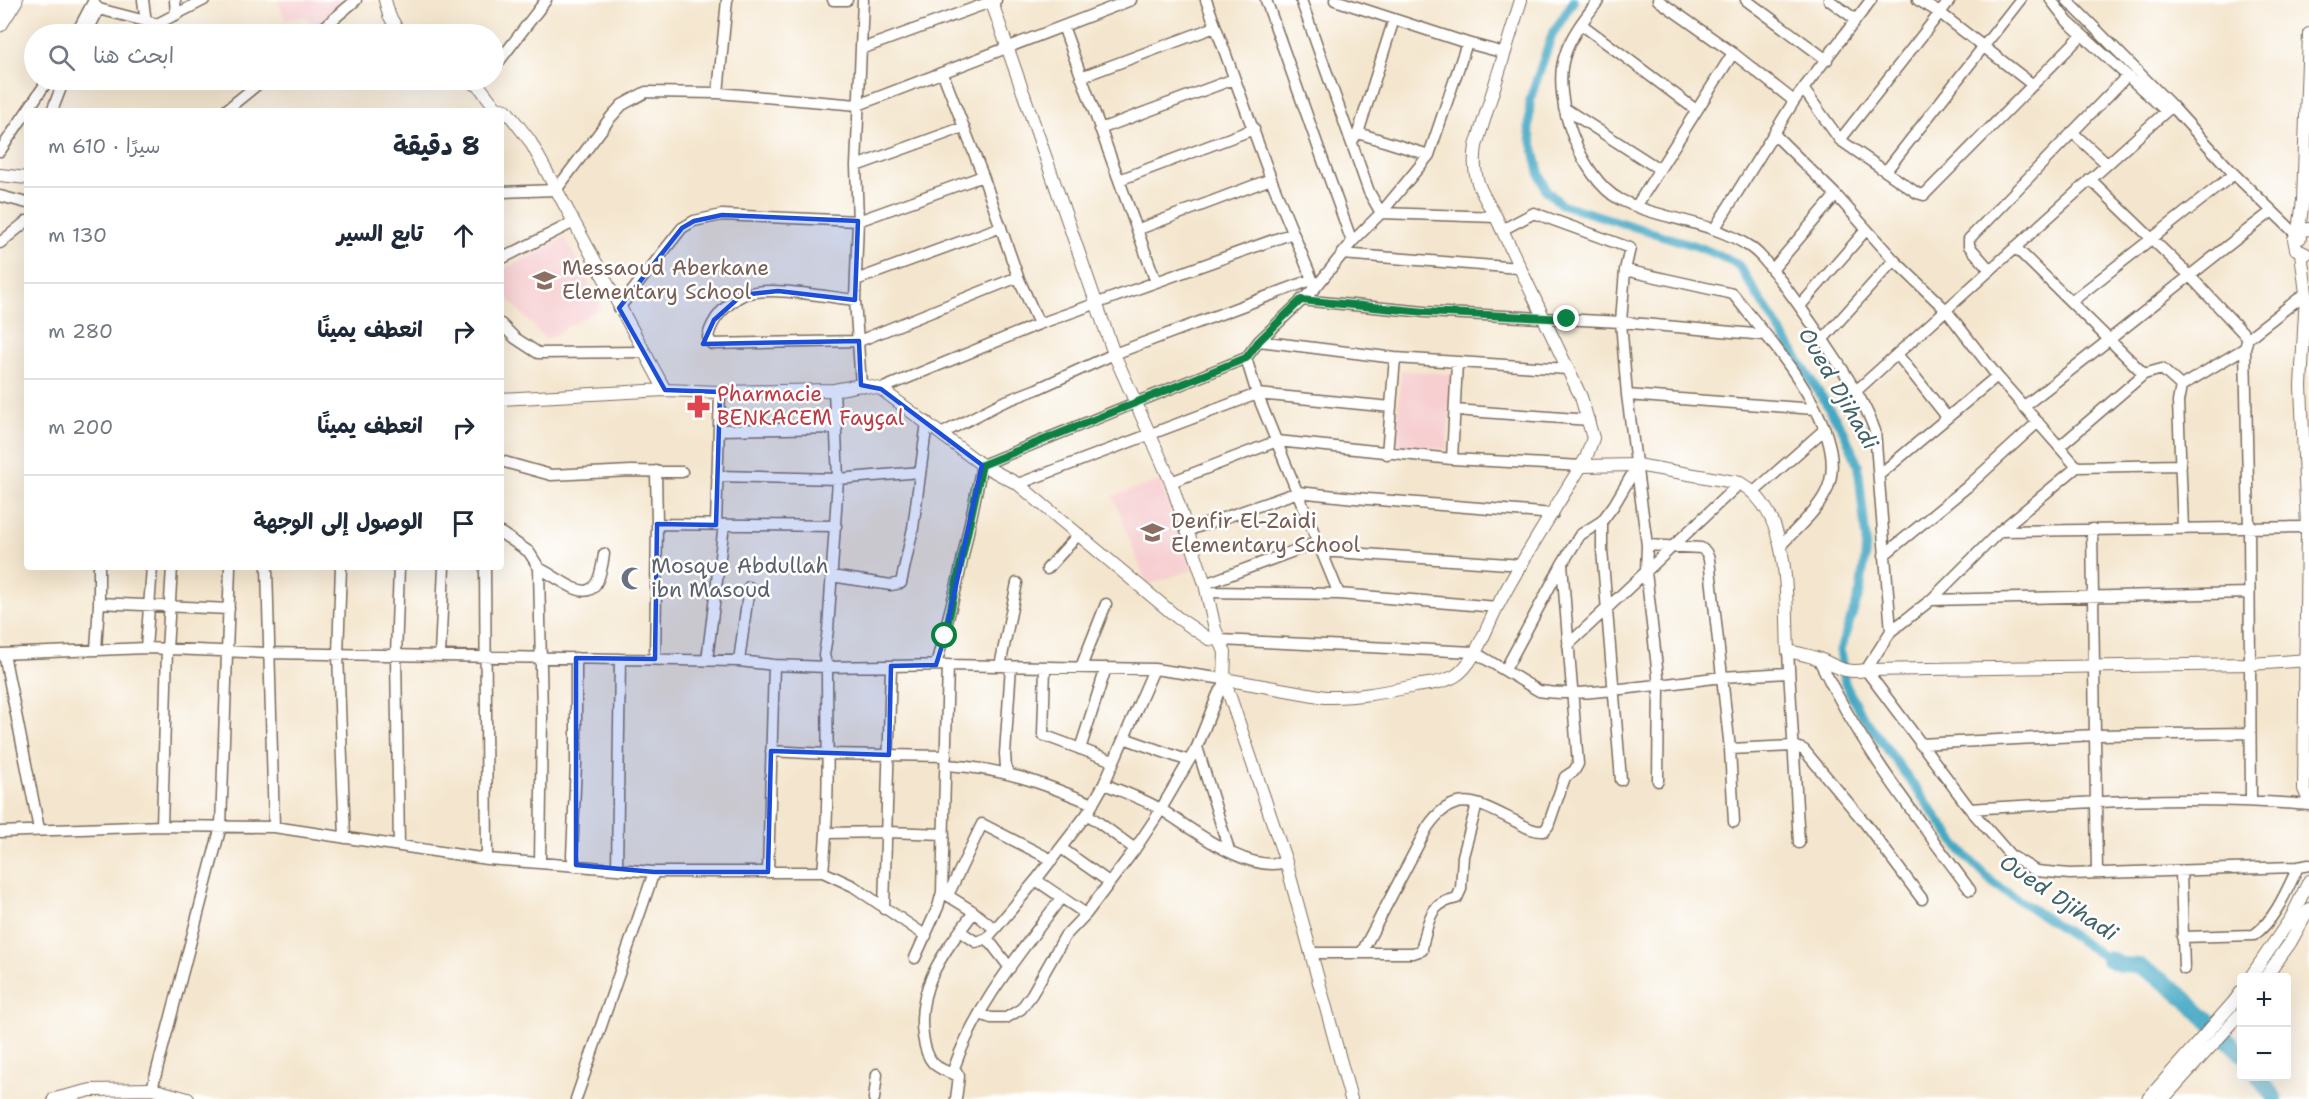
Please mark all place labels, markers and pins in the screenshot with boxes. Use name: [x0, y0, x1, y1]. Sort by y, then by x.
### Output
place label: Messaoud Aberkane Elementary School: [562, 254, 769, 306]
school or university icon: Messaoud Aberkane Elementary School: [531, 267, 557, 293]
place label: Pharmacie BENKACEM Fayçal: [717, 380, 905, 432]
pharmacy icon: Pharmacie BENKACEM Fayçal: [686, 393, 712, 419]
place label: Denfir El-Zaidi Elementary School: [1171, 507, 1361, 559]
school or university icon: Denfir El-Zaidi Elementary School: [1140, 520, 1166, 546]
place label: Mosque Abdullah ibn Masoud: [651, 552, 829, 604]
mosque icon: Mosque Abdullah ibn Masoud: [620, 565, 646, 591]

